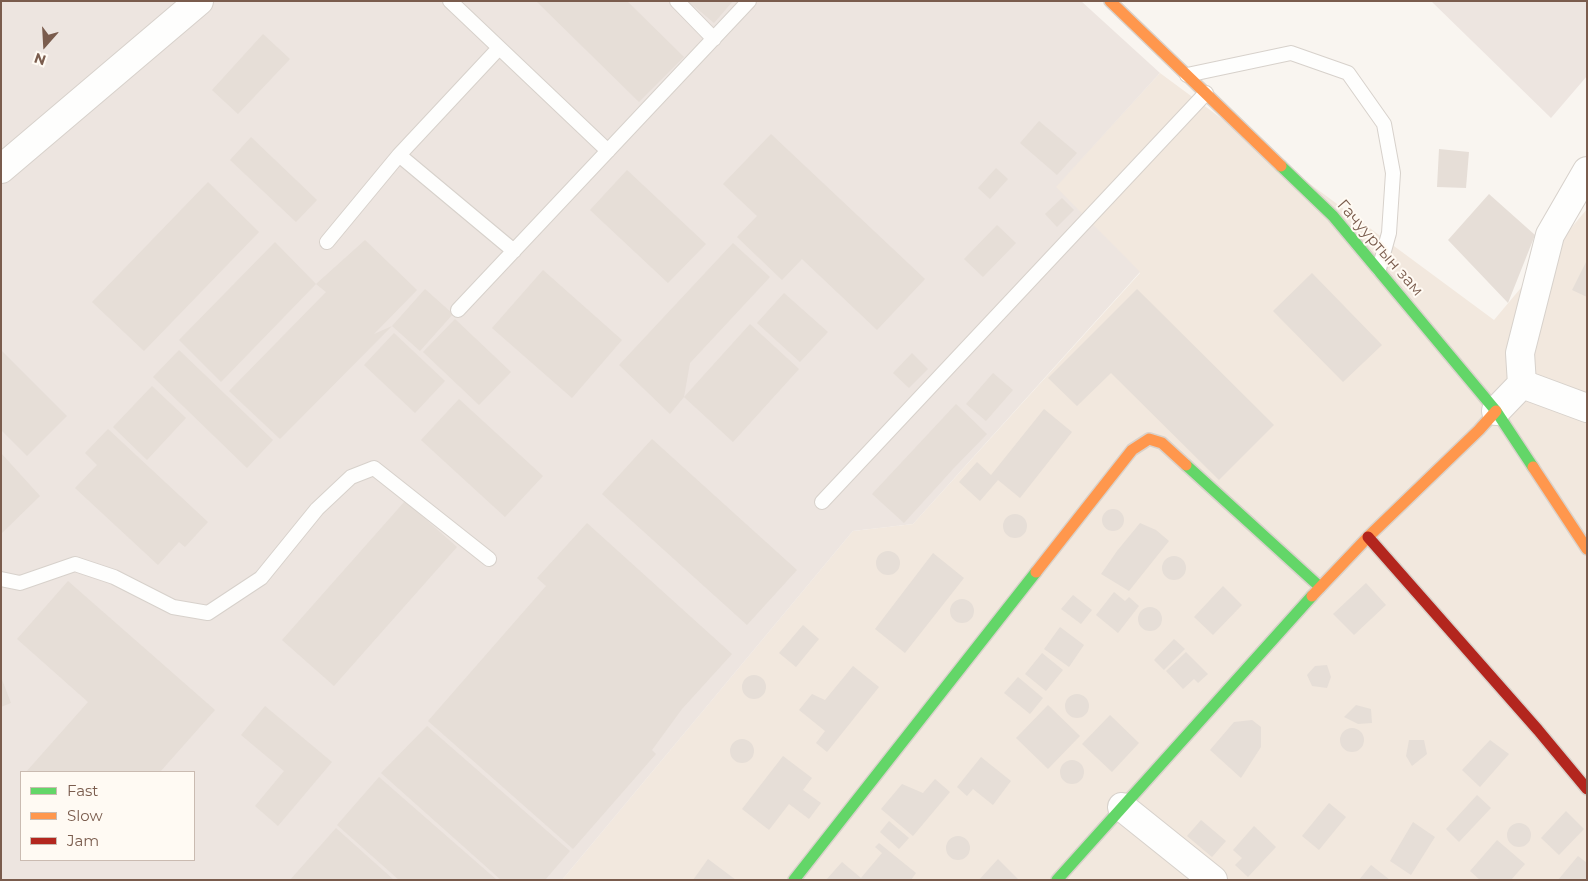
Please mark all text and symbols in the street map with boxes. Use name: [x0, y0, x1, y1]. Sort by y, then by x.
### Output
north arrow: [20, 20, 70, 70]
text: N: [32, 49, 48, 70]
street label: Гачууртын зам: [1333, 196, 1427, 300]
legend: [20, 771, 195, 861]
text: Fast: [67, 781, 98, 800]
text: Slow: [67, 806, 103, 825]
text: Jam: [67, 831, 99, 850]

